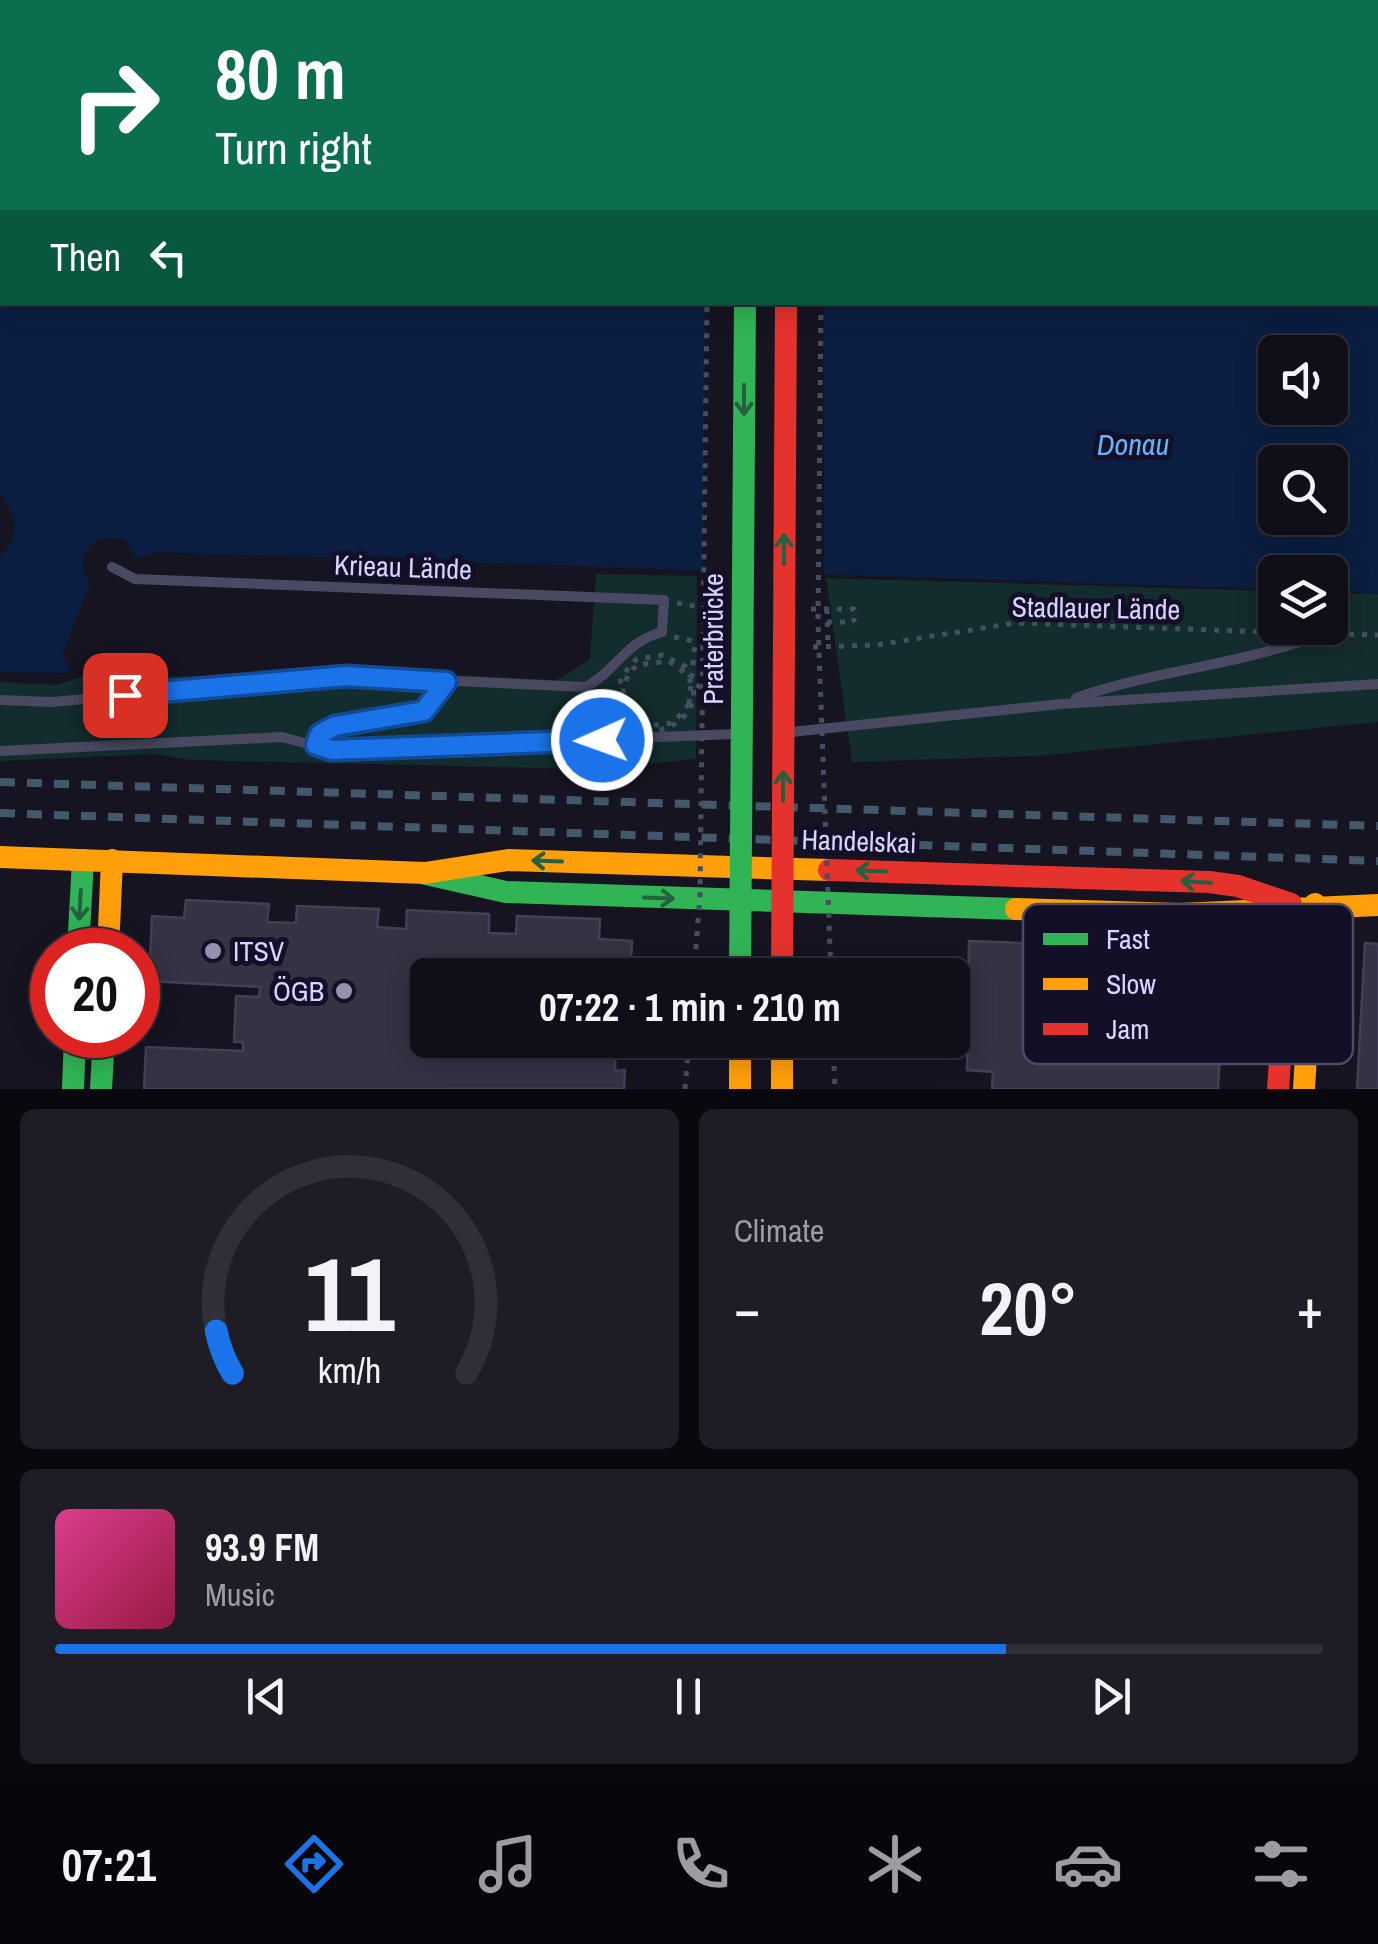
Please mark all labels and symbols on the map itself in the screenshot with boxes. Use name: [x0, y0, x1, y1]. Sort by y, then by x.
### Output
one-way arrow: [734, 382, 754, 415]
water label: Donau: [1097, 424, 1170, 464]
one-way arrow: [774, 533, 794, 566]
street label: Krieau Lände: [333, 546, 473, 588]
street label: Praterbrücke: [694, 573, 732, 705]
street label: Stadlauer Lände: [1011, 588, 1181, 628]
pin: [83, 653, 168, 738]
position arrow: [550, 688, 654, 792]
one-way arrow: [774, 771, 792, 804]
street label: Handelskai: [801, 820, 917, 862]
one-way arrow: [531, 851, 563, 870]
one-way arrow: [856, 862, 888, 881]
one-way arrow: [1181, 872, 1213, 891]
one-way arrow: [643, 888, 675, 907]
one-way arrow: [70, 889, 89, 921]
legend: [1023, 904, 1353, 1064]
text: Fast: [1106, 920, 1150, 958]
speed limit sign: 20: [30, 928, 160, 1058]
place label: ITSV: [233, 932, 285, 970]
marker: ITSV: [202, 940, 224, 962]
text: Slow: [1106, 965, 1156, 1003]
place label: ÖGB: [273, 972, 324, 1010]
marker: ÖGB: [333, 980, 355, 1002]
text: Jam: [1106, 1010, 1149, 1048]

